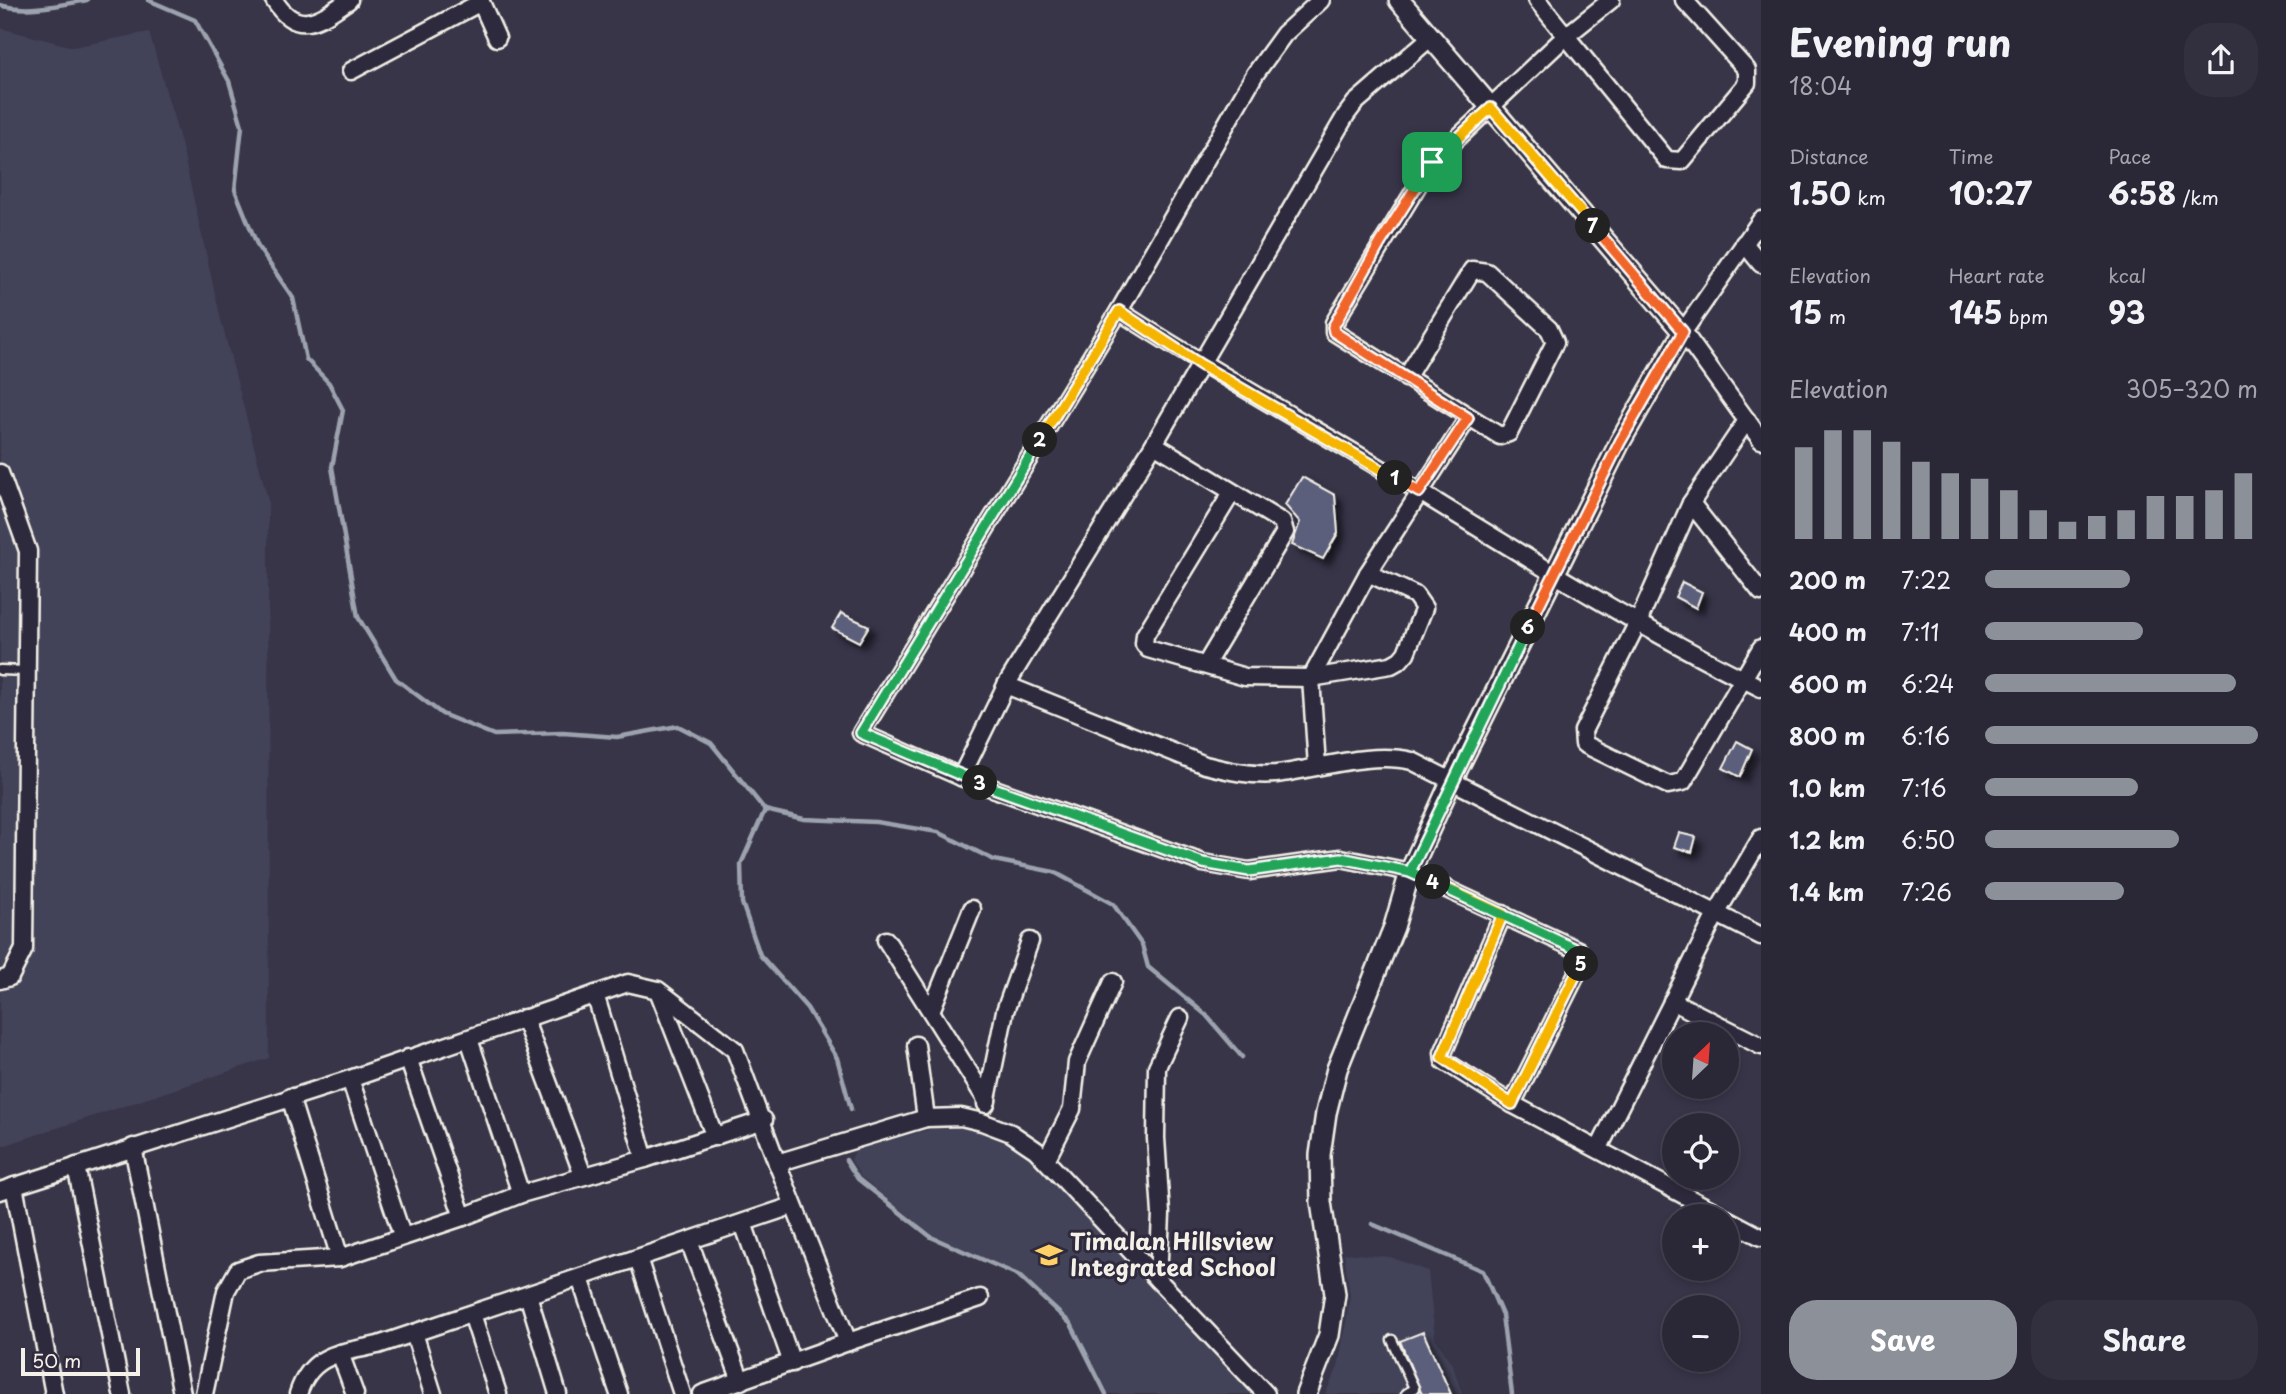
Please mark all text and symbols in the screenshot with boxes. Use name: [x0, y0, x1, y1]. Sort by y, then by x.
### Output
text: Evening run: [1789, 13, 2011, 70]
button: share: [2184, 23, 2258, 97]
text: 18:04: [1789, 68, 1852, 103]
pin: [1402, 132, 1462, 192]
text: Distance: [1789, 142, 1869, 170]
text: Time: [1949, 142, 1994, 170]
text: Pace: [2108, 142, 2151, 170]
icon: arrive: [1413, 143, 1451, 181]
text: 1.50: [1789, 170, 1851, 215]
text: 10:27: [1949, 170, 2032, 215]
text: 6:58: [2108, 170, 2176, 215]
text: km: [1851, 183, 1886, 211]
text: /km: [2176, 183, 2219, 211]
pin: 7: [1576, 208, 1610, 244]
text: 7: [1587, 211, 1598, 239]
text: Elevation: [1789, 261, 1871, 289]
text: Heart rate: [1949, 261, 2045, 289]
text: kcal: [2108, 261, 2146, 289]
text: 15: [1789, 289, 1823, 334]
text: 145: [1949, 289, 2003, 334]
text: 93: [2108, 289, 2145, 334]
text: m: [1823, 302, 1846, 330]
text: bpm: [2003, 302, 2048, 330]
text: Elevation: [1789, 371, 1888, 406]
text: 305–320 m: [2126, 371, 2258, 406]
pin: 2: [1023, 422, 1058, 458]
text: 2: [1033, 425, 1046, 453]
pin: 1: [1378, 461, 1412, 496]
text: 1: [1390, 463, 1399, 491]
text: 200 m: [1789, 562, 1866, 597]
text: 7:22: [1901, 562, 1951, 597]
pin: 6: [1510, 610, 1546, 644]
text: 6: [1521, 612, 1534, 640]
text: 400 m: [1789, 614, 1867, 649]
text: 7:11: [1901, 614, 1940, 649]
text: 600 m: [1789, 666, 1867, 701]
text: 6:24: [1901, 666, 1955, 701]
text: 800 m: [1789, 718, 1866, 753]
text: 6:16: [1901, 718, 1950, 753]
pin: 3: [962, 766, 998, 800]
text: 3: [973, 768, 986, 796]
text: 1.0 km: [1789, 770, 1866, 805]
text: 7:16: [1901, 770, 1947, 805]
text: 1.2 km: [1789, 822, 1865, 857]
text: 6:50: [1901, 822, 1955, 857]
pin: 4: [1416, 864, 1450, 900]
text: 4: [1426, 867, 1439, 895]
text: 1.4 km: [1789, 874, 1864, 909]
text: 7:26: [1901, 874, 1952, 909]
pin: 5: [1564, 946, 1598, 982]
text: 5: [1574, 949, 1587, 977]
north arrow: [1662, 1022, 1740, 1099]
map controls: [1662, 1022, 1739, 1372]
button: locate: [1662, 1113, 1739, 1190]
button: +: [1662, 1204, 1739, 1281]
place label: Timalan Hillsview Integrated School: [1070, 1223, 1276, 1284]
school or university icon: Timalan Hillsview Integrated School: [1034, 1240, 1064, 1270]
button: −: [1662, 1295, 1739, 1372]
button: Save: [1789, 1300, 2017, 1380]
button: Share: [2031, 1300, 2258, 1380]
scale bar: [21, 1345, 140, 1377]
text: 50 m: [32, 1346, 81, 1374]

